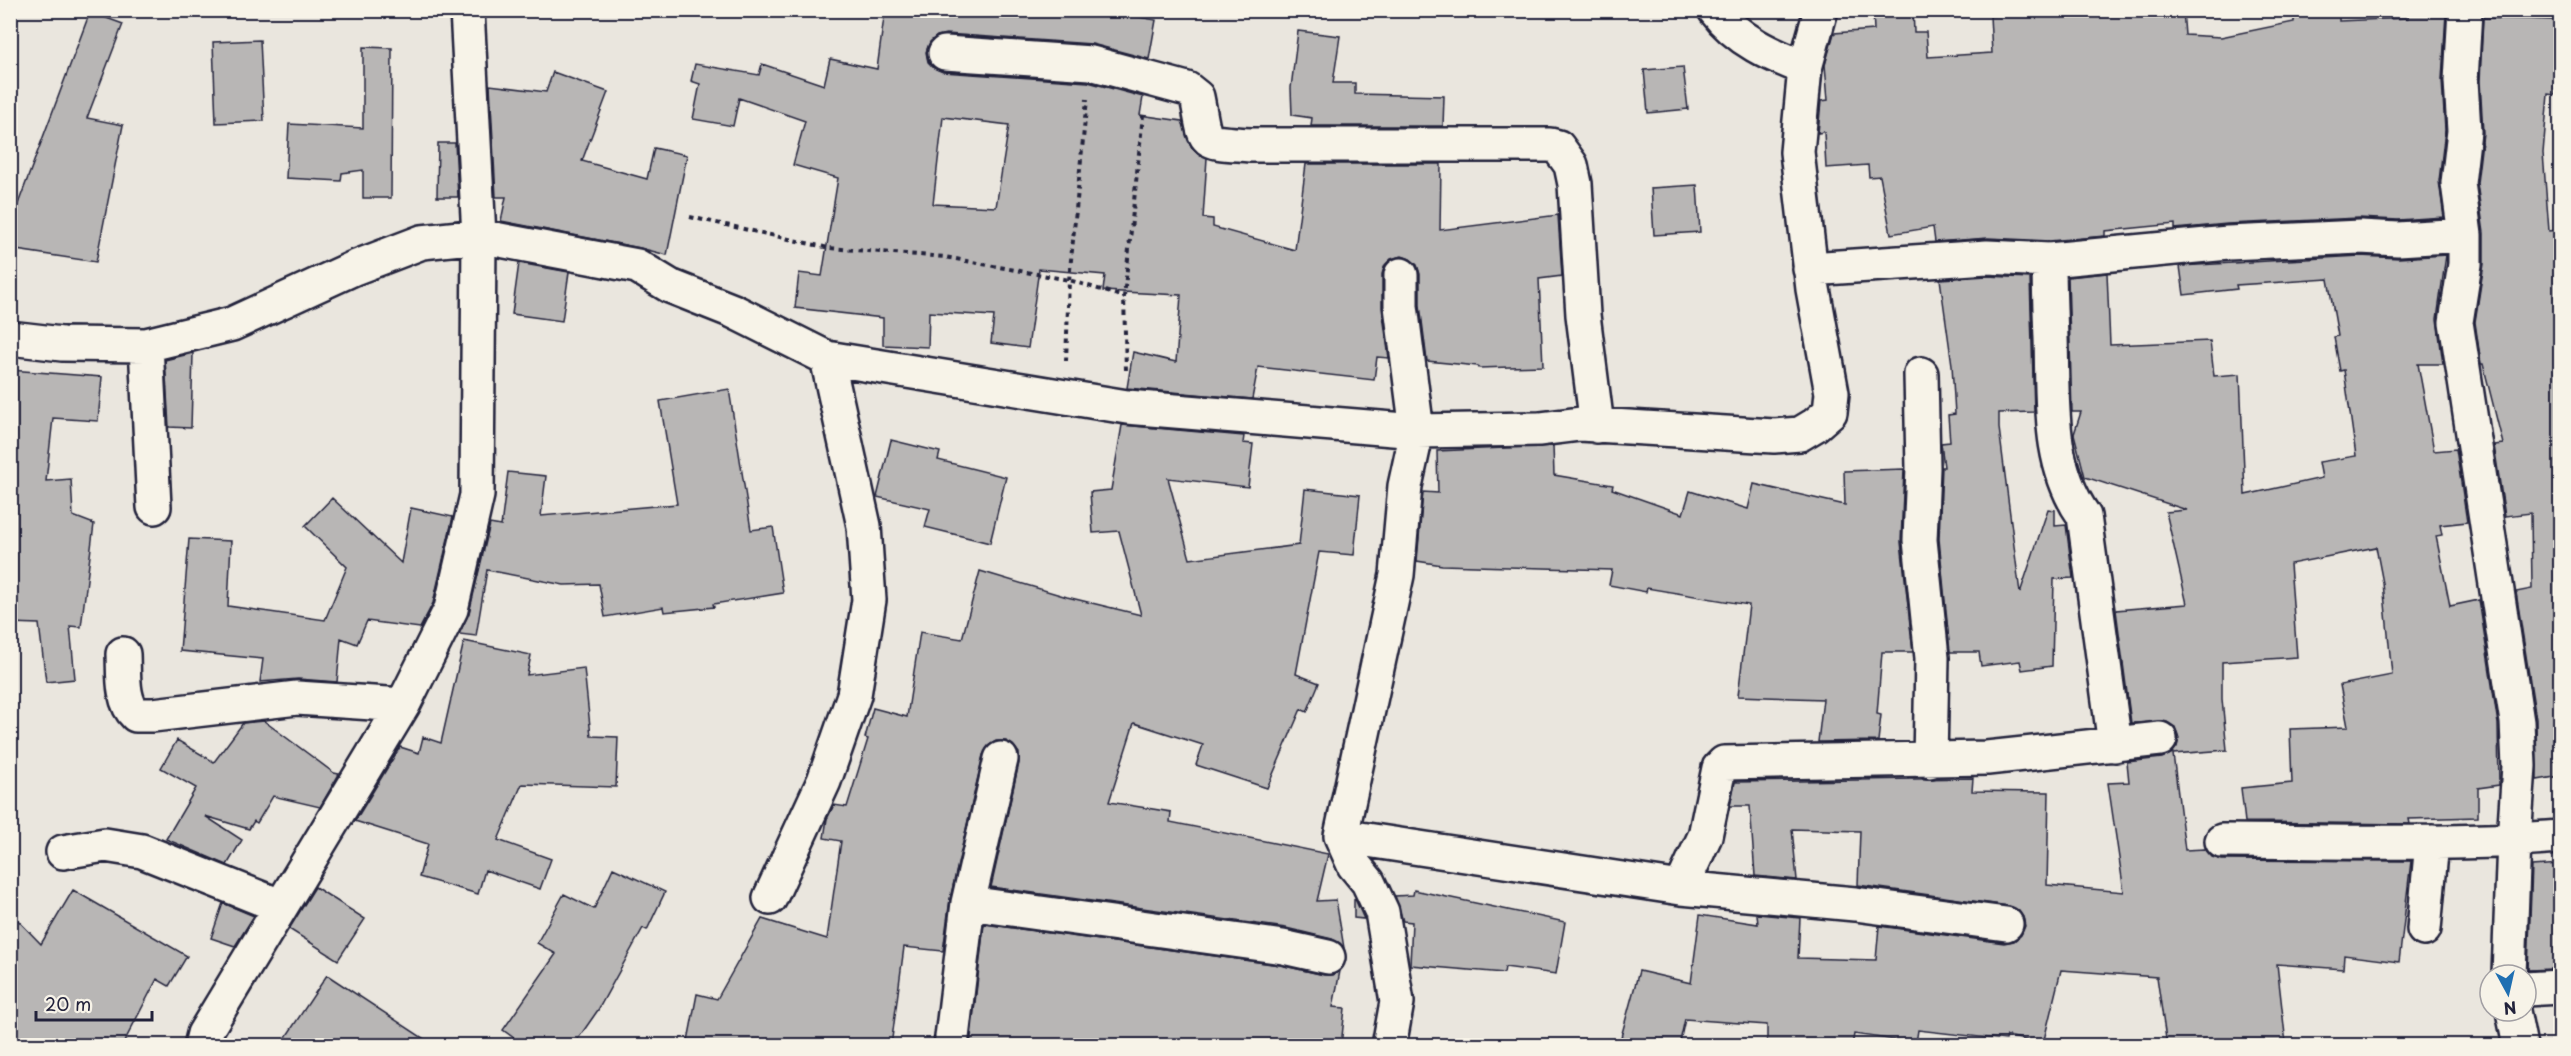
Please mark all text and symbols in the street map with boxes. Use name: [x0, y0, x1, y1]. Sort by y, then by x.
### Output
north arrow: [2478, 963, 2538, 1023]
scale bar: [36, 984, 152, 1022]
text: 20 m: [45, 990, 91, 1017]
text: N: [2502, 996, 2518, 1022]

